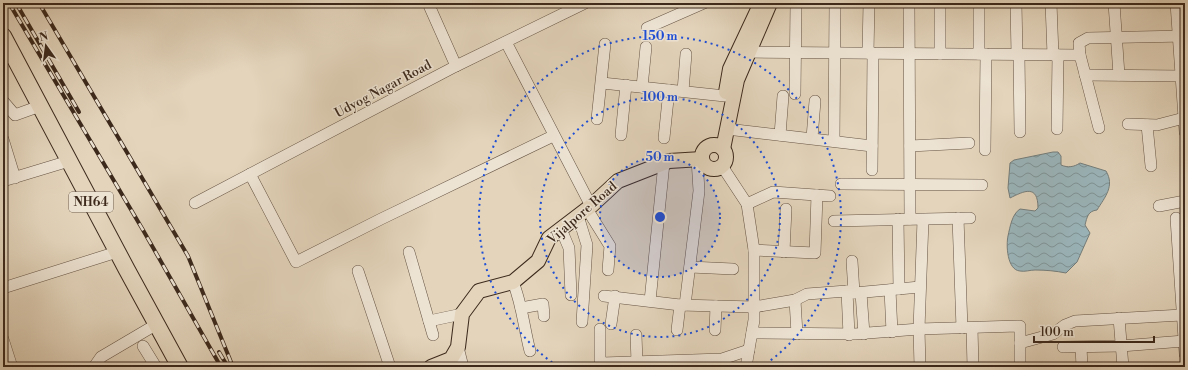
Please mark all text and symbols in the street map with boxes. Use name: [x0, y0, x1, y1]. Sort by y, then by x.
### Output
north arrow: [26, 26, 66, 66]
text: N: [38, 29, 50, 45]
text: 150 m: [643, 29, 677, 44]
street label: Udyog Nagar Road: [332, 56, 435, 121]
text: 100 m: [642, 90, 678, 105]
text: 50 m: [645, 150, 675, 165]
street label: Vijalpore Road: [543, 178, 621, 248]
road number: NH64: [69, 192, 113, 212]
centre of rings: [653, 210, 667, 224]
scale bar: [1034, 318, 1154, 344]
text: 100 m: [1040, 325, 1074, 340]

